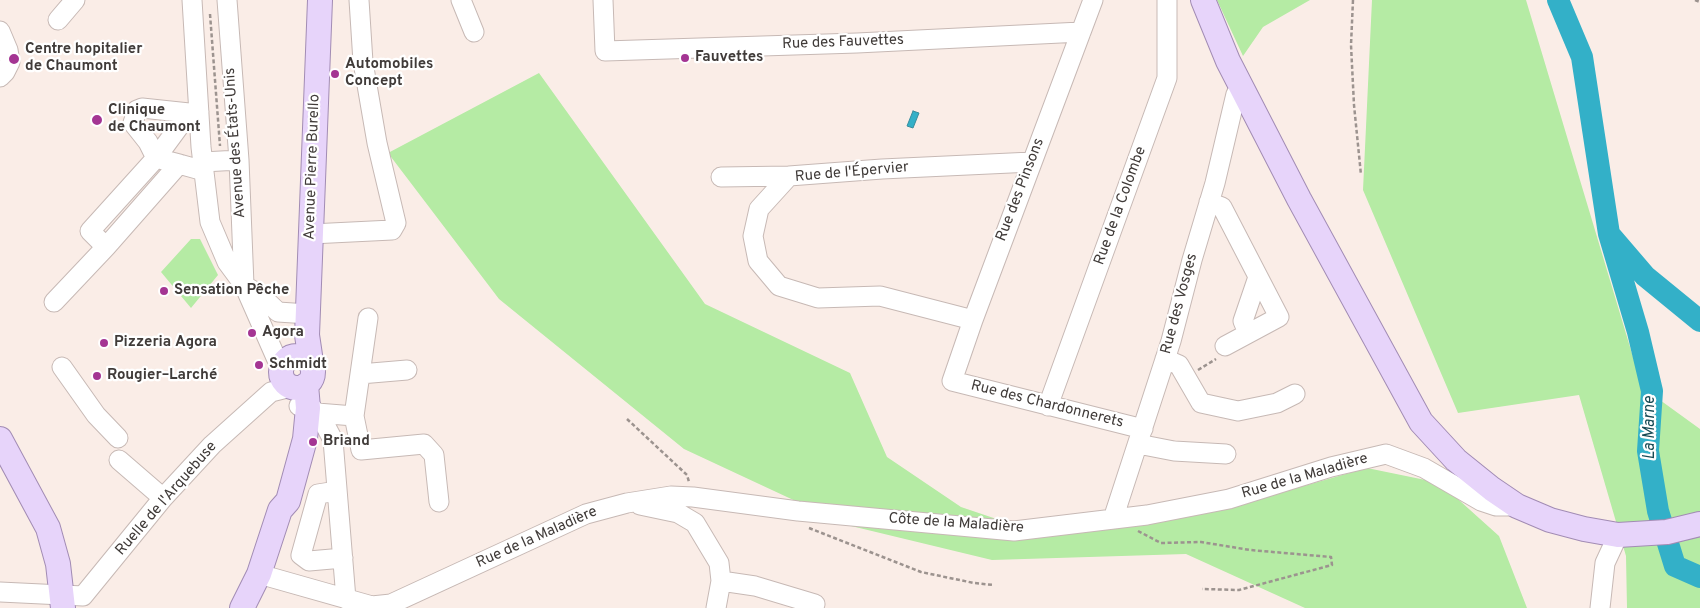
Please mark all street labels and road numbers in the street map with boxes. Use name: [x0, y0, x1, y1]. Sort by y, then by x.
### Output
street label: Rue des Fauvettes: [782, 32, 904, 54]
street label: Avenue des États-Unis: [222, 67, 250, 219]
street label: Avenue Pierre Burello: [301, 94, 325, 240]
street label: Rue des Pinsons: [993, 136, 1049, 244]
street label: Rue de la Colombe: [1091, 144, 1151, 268]
street label: Rue de l'Épervier: [794, 159, 910, 187]
street label: Rue des Vosges: [1158, 252, 1202, 356]
street label: Rue des Chardonnerets: [969, 377, 1125, 433]
street label: Ruelle de l'Arquebuse: [113, 438, 221, 560]
street label: Rue de la Maladière: [1240, 450, 1370, 504]
street label: Rue de la Maladière: [474, 503, 600, 573]
street label: Côte de la Maladière: [888, 510, 1024, 538]

